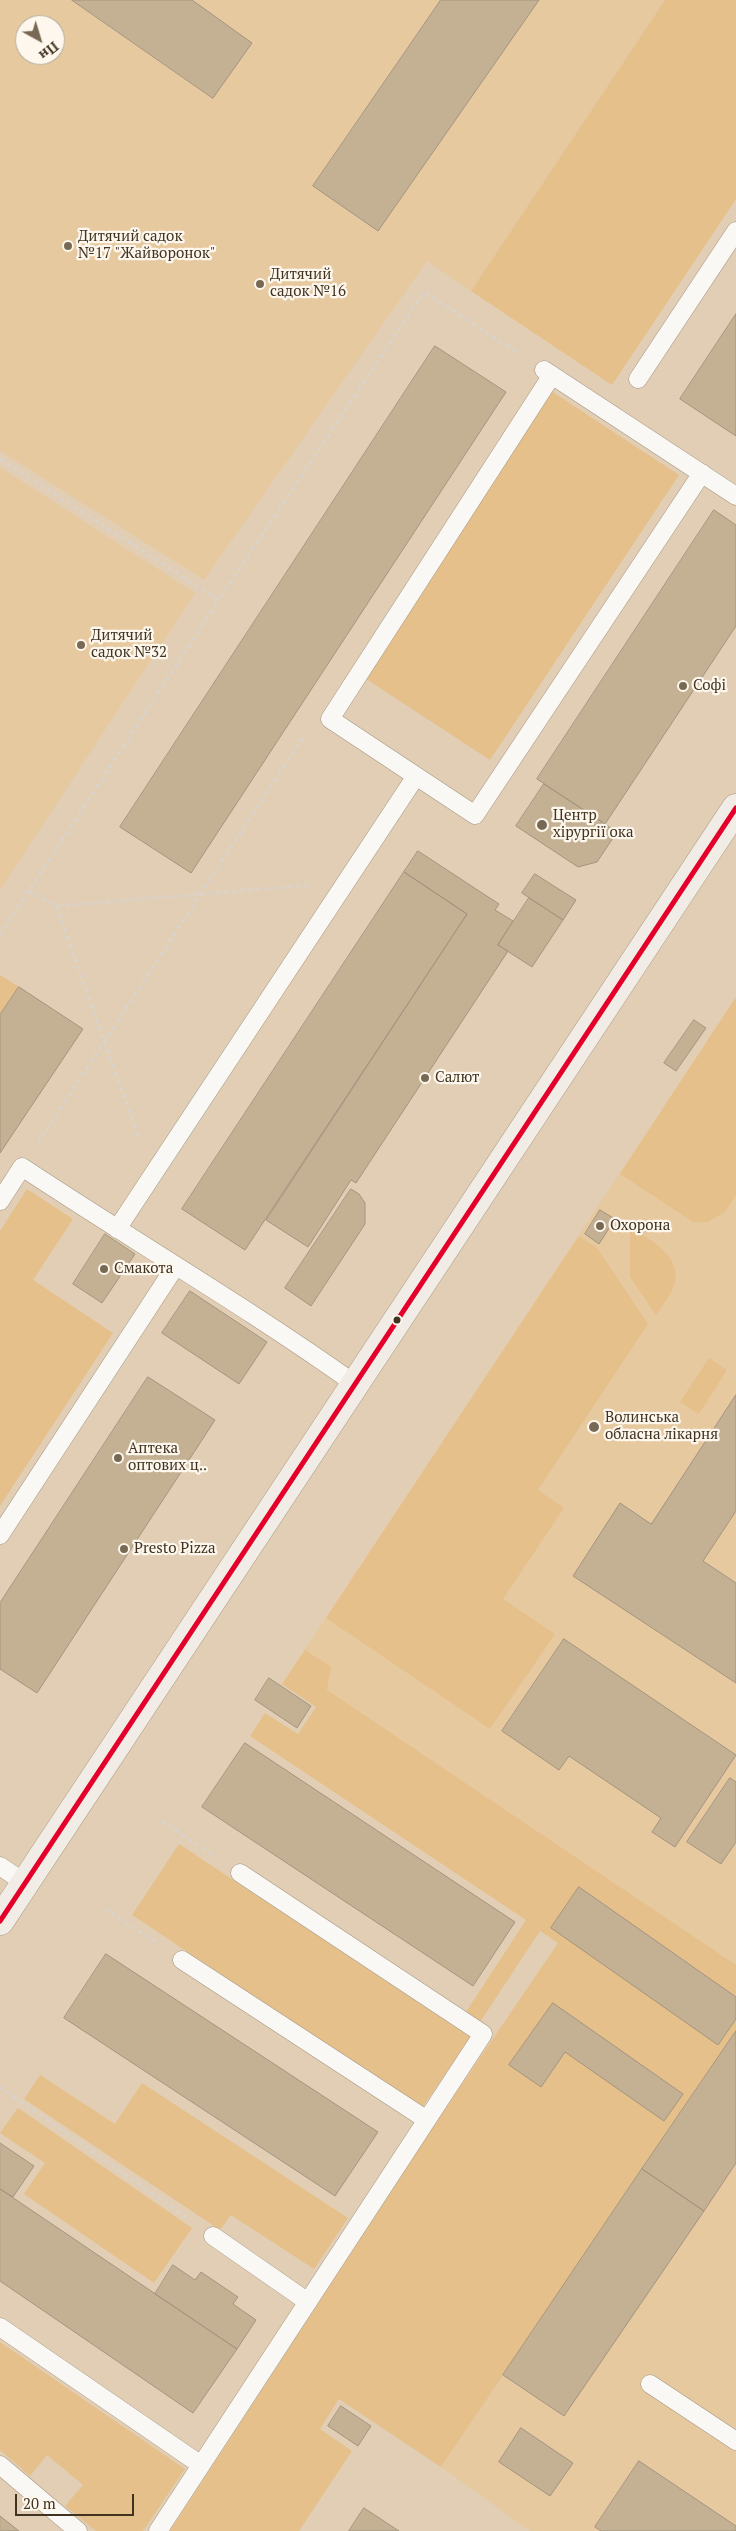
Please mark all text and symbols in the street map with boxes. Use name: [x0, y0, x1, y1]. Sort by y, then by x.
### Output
north arrow: [15, 15, 65, 65]
text: Пн: [35, 38, 63, 65]
place label: Дитячий садок №17 "Жайворонок": [78, 228, 215, 263]
marker: Дитячий садок №17 "Жайворонок": [62, 240, 74, 252]
place label: Дитячий садок №16: [270, 266, 346, 301]
marker: Дитячий садок №16: [254, 278, 266, 290]
place label: Дитячий садок №32: [91, 627, 167, 662]
marker: Дитячий садок №32: [75, 639, 87, 651]
place label: Софі: [693, 677, 726, 695]
marker: Софі: [677, 680, 689, 692]
place label: Центр хірургії ока: [553, 807, 634, 842]
marker: Центр хірургії ока: [535, 818, 549, 832]
place label: Салют: [435, 1069, 479, 1087]
marker: Салют: [419, 1072, 431, 1084]
place label: Охорона: [610, 1217, 670, 1235]
marker: Охорона: [594, 1220, 606, 1232]
place label: Смакота: [114, 1260, 173, 1278]
marker: Смакота: [98, 1263, 110, 1275]
unlabelled marker: [392, 1315, 402, 1325]
place label: Волинська обласна лікарня: [605, 1409, 718, 1444]
marker: Волинська обласна лікарня: [587, 1420, 601, 1434]
place label: Аптека оптових ц‥: [128, 1440, 207, 1475]
marker: Аптека оптових ц‥: [112, 1452, 124, 1464]
place label: Presto Pizza: [134, 1540, 216, 1558]
marker: Presto Pizza: [118, 1543, 130, 1555]
scale bar: [18, 2484, 136, 2516]
text: 20 m: [23, 2493, 56, 2513]

